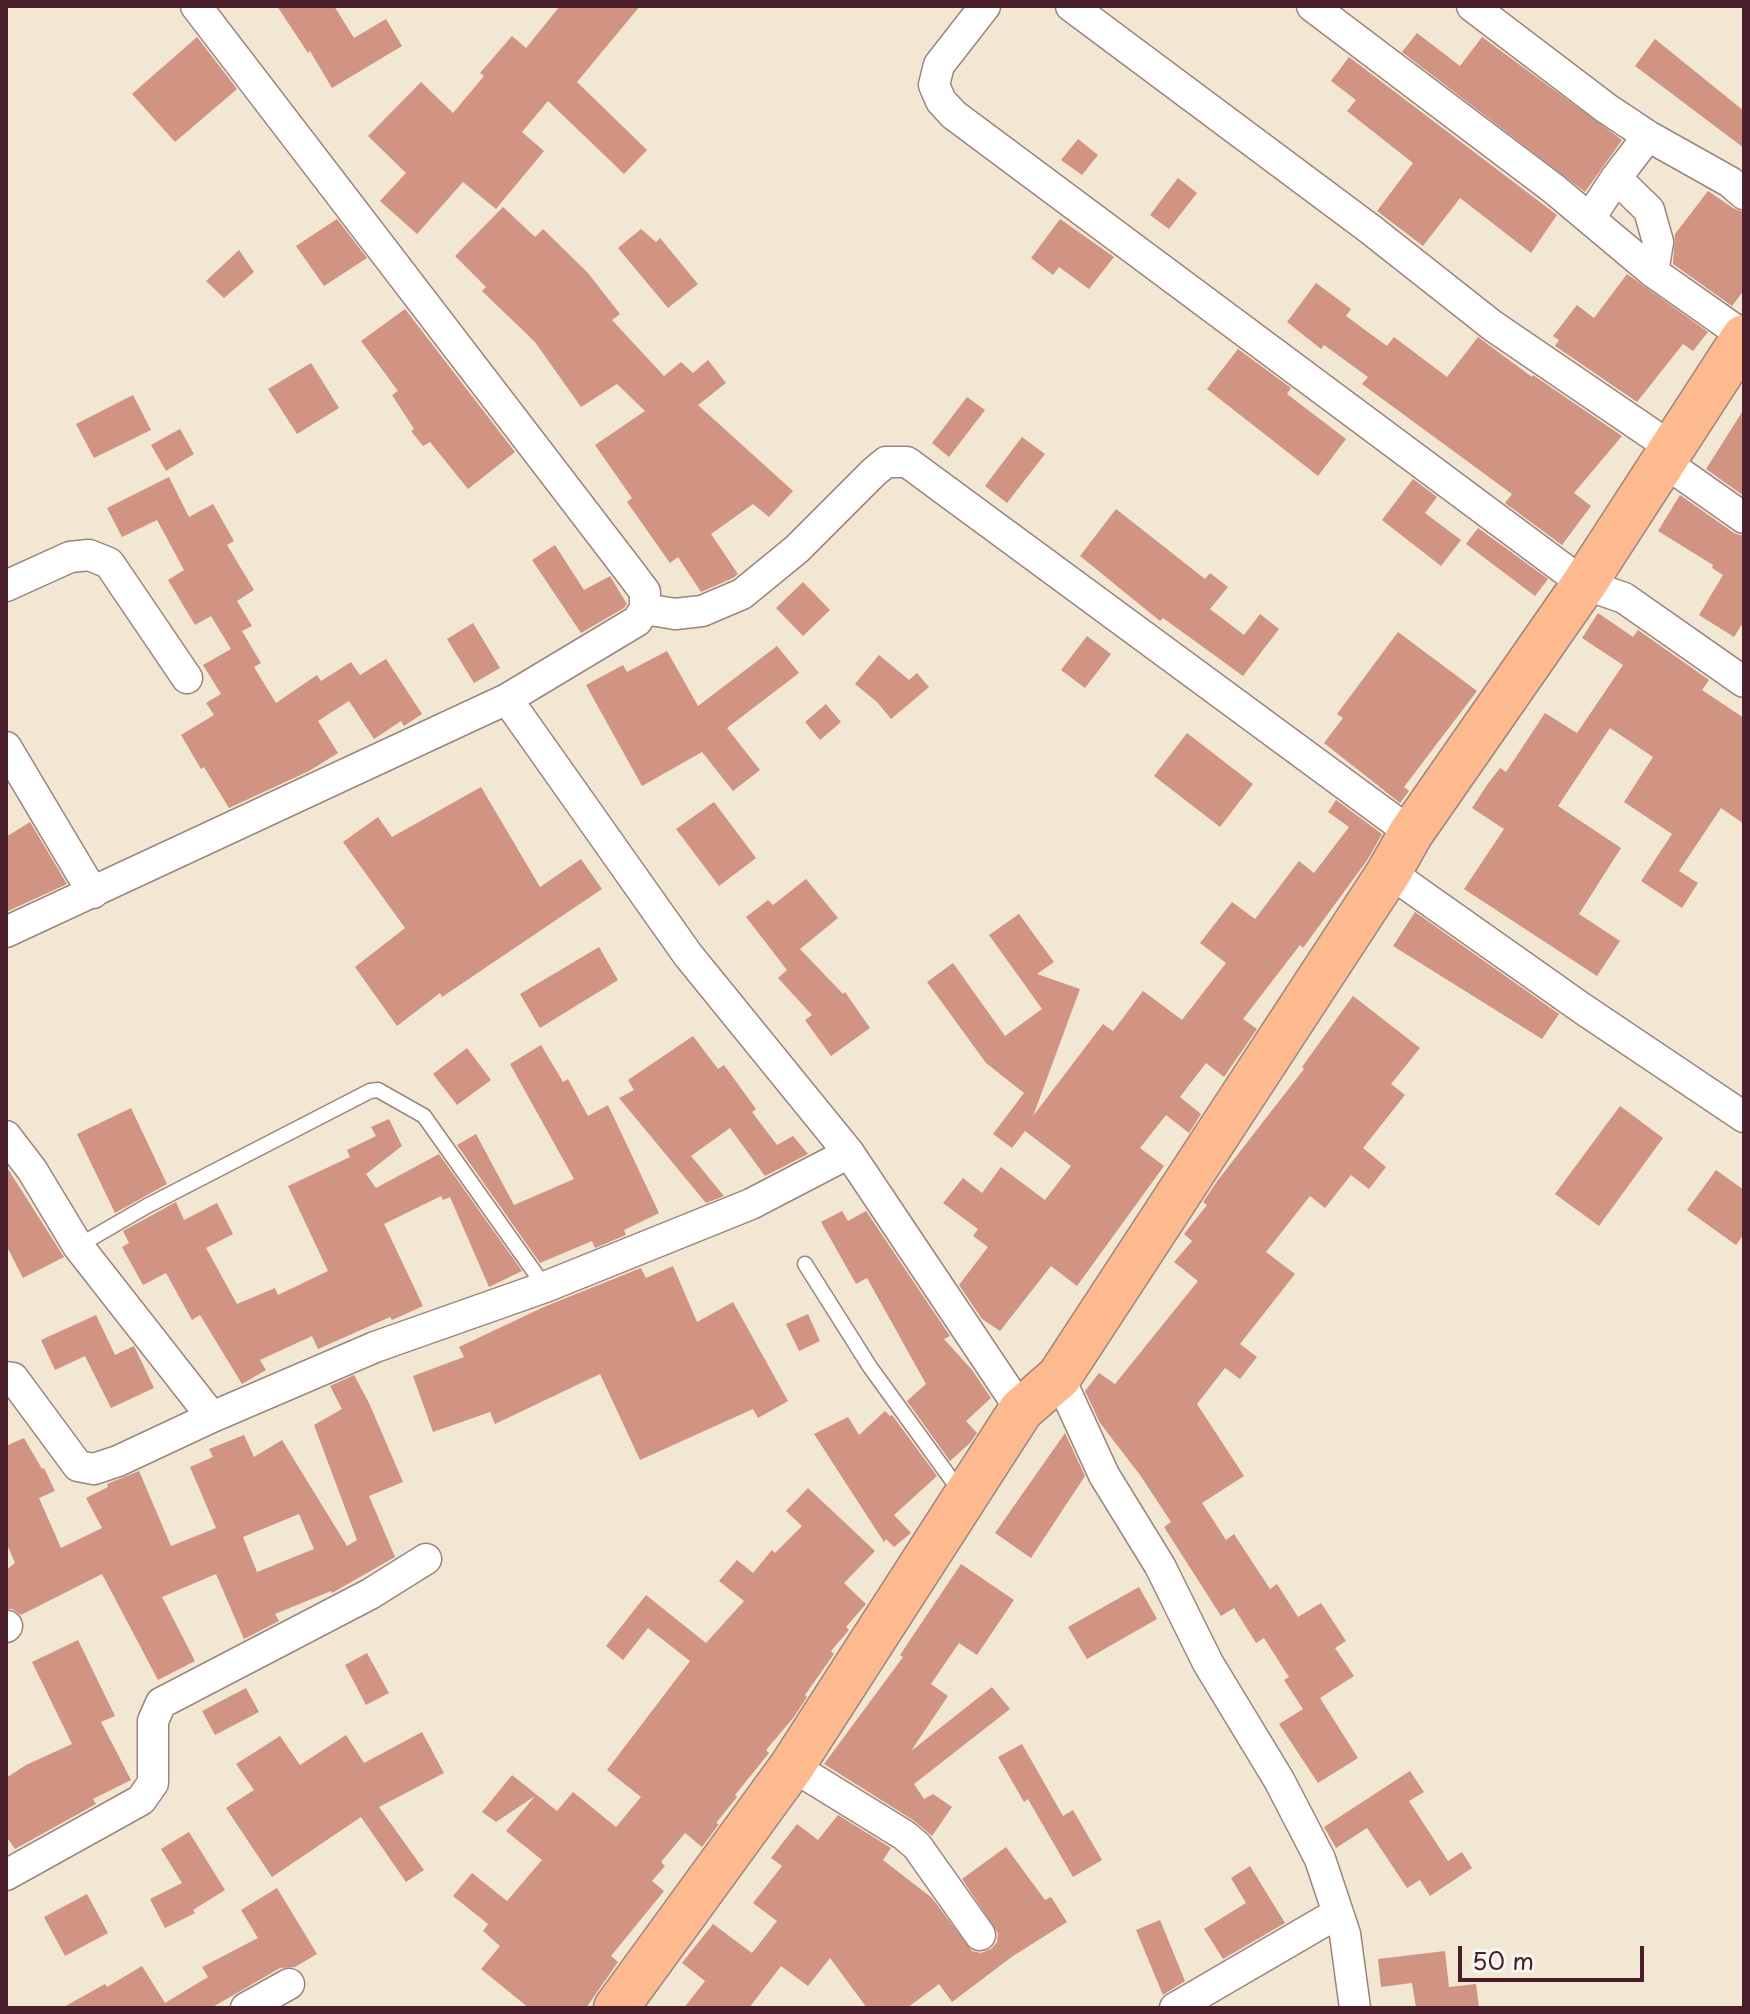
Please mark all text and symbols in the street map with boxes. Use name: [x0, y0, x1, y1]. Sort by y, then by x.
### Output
scale bar: [1462, 1930, 1648, 1980]
text: 50 m: [1472, 1942, 1534, 1978]

